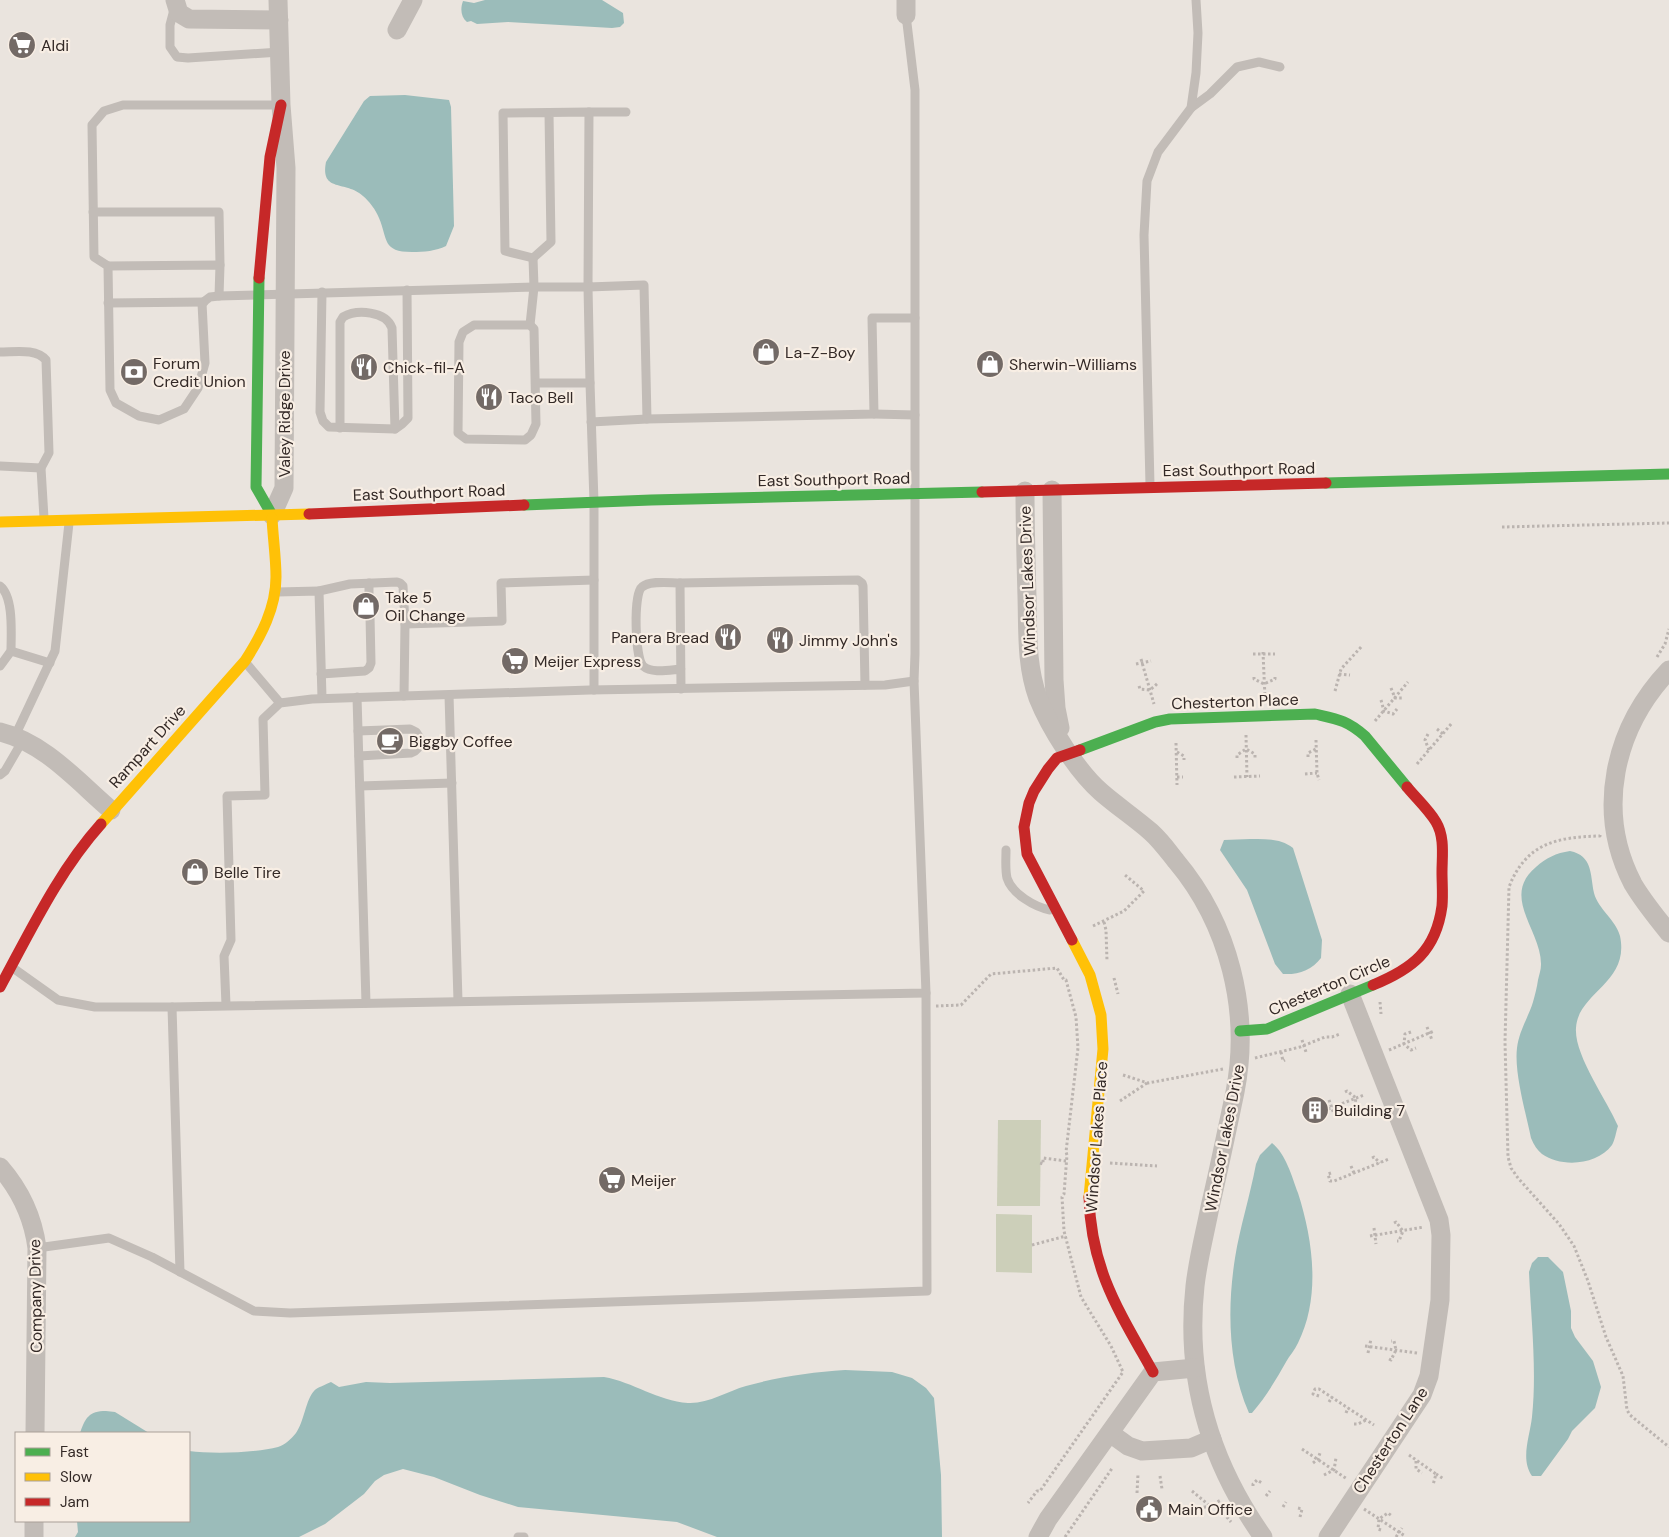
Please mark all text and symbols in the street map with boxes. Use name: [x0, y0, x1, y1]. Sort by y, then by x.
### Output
supermarket icon: Aldi: [7, 30, 37, 60]
place label: Aldi: [41, 35, 69, 56]
shop icon: La-Z-Boy: [751, 337, 781, 367]
place label: La-Z-Boy: [785, 342, 856, 363]
shop icon: Sherwin-Williams: [975, 349, 1005, 379]
street label: Valey Ridge Drive: [274, 350, 295, 478]
restaurant icon: Chick-fil-A: [349, 352, 379, 382]
place label: Forum Credit Union: [153, 353, 246, 392]
place label: Sherwin-Williams: [1009, 354, 1137, 375]
bank icon: Forum Credit Union: [119, 357, 149, 387]
place label: Chick-fil-A: [383, 357, 465, 378]
restaurant icon: Taco Bell: [474, 382, 504, 412]
place label: Taco Bell: [508, 387, 573, 408]
street label: East Southport Road: [1163, 458, 1315, 481]
street label: East Southport Road: [758, 468, 910, 491]
street label: East Southport Road: [352, 479, 506, 506]
street label: Windsor Lakes Drive: [1014, 506, 1041, 656]
place label: Take 5 Oil Change: [385, 587, 465, 626]
shop icon: Take 5 Oil Change: [351, 591, 381, 621]
restaurant icon: Panera Bread: [713, 622, 743, 652]
restaurant icon: Jimmy John's: [765, 625, 795, 655]
place label: Panera Bread: [611, 627, 709, 648]
place label: Jimmy John's: [799, 630, 898, 651]
supermarket icon: Meijer Express: [500, 646, 530, 676]
place label: Meijer Express: [534, 651, 641, 672]
street label: Chesterton Place: [1171, 689, 1299, 714]
street label: Rampart Drive: [104, 700, 190, 792]
cafe icon: Biggby Coffee: [375, 726, 405, 756]
place label: Biggby Coffee: [409, 731, 513, 752]
shop icon: Belle Tire: [180, 857, 210, 887]
place label: Belle Tire: [214, 862, 281, 883]
street label: Chesterton Circle: [1265, 950, 1393, 1021]
street label: Windsor Lakes Place: [1081, 1060, 1112, 1214]
street label: Windsor Lakes Drive: [1200, 1062, 1249, 1214]
building icon: Building 7: [1300, 1095, 1330, 1125]
place label: Building 7: [1334, 1100, 1405, 1121]
supermarket icon: Meijer: [597, 1165, 627, 1195]
place label: Meijer: [631, 1170, 676, 1191]
street label: Company Drive: [24, 1239, 47, 1353]
street label: Chesterton Lane: [1348, 1383, 1433, 1498]
legend: [15, 1432, 190, 1522]
text: Fast: [60, 1442, 89, 1462]
text: Slow: [60, 1467, 93, 1487]
text: Jam: [60, 1492, 89, 1512]
public building icon: Main Office: [1134, 1494, 1164, 1524]
place label: Main Office: [1168, 1499, 1253, 1520]

